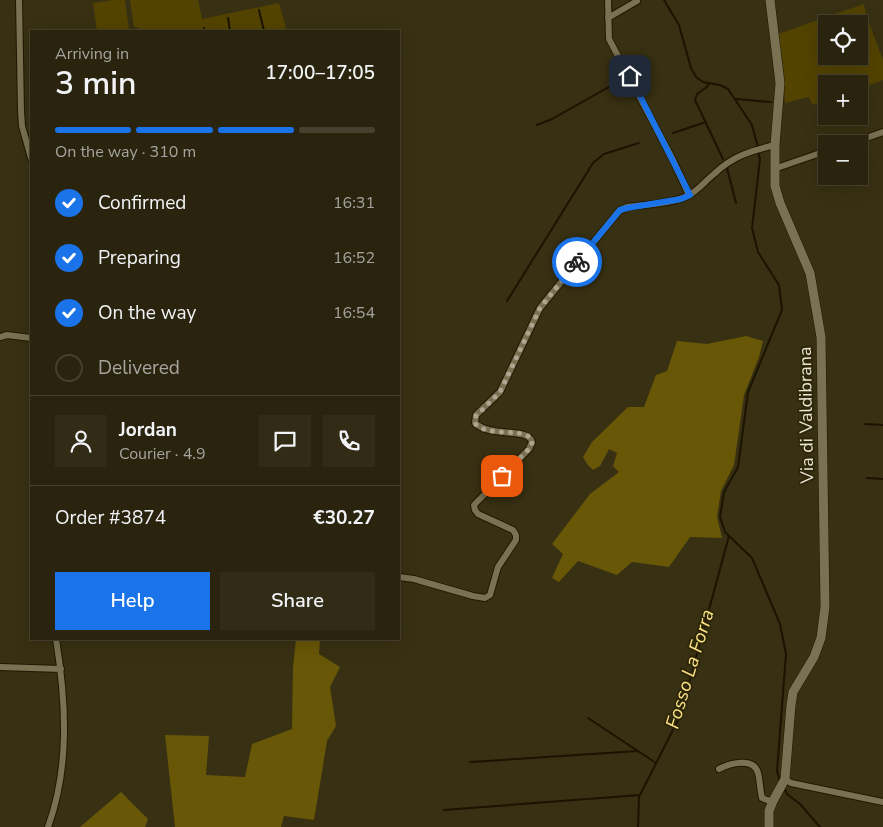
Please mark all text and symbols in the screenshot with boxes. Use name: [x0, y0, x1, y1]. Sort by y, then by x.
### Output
map controls: [818, 15, 868, 185]
button: locate: [818, 15, 868, 65]
text: Arriving in: [55, 43, 129, 65]
pin: [609, 55, 651, 97]
text: 17:00–17:05: [265, 60, 375, 86]
text: 3 min: [55, 62, 137, 105]
icon: home: [616, 62, 644, 90]
button: +: [818, 75, 868, 125]
button: −: [818, 135, 868, 185]
text: On the way · 310 m: [55, 141, 196, 163]
icon: check: [55, 189, 83, 217]
text: Confirmed: [98, 190, 186, 216]
text: 16:31: [333, 192, 375, 214]
courier: [552, 237, 602, 287]
icon: check: [55, 244, 83, 272]
text: Preparing: [98, 245, 181, 271]
text: 16:52: [333, 247, 375, 269]
icon: bike: [563, 248, 591, 276]
icon: check: [55, 299, 83, 327]
text: On the way: [98, 300, 196, 326]
text: 16:54: [333, 302, 375, 324]
street label: Via di Valdibrana: [793, 346, 819, 485]
text: Delivered: [98, 355, 180, 381]
button: person: [55, 415, 107, 467]
button: chat: [259, 415, 311, 467]
button: phone: [323, 415, 375, 467]
text: Jordan: [119, 417, 177, 443]
text: Courier · 4.9: [119, 443, 205, 465]
pin: [481, 455, 523, 497]
icon: bag: [488, 462, 516, 490]
text: Order #3874: [55, 505, 166, 531]
text: €30.27: [313, 505, 375, 531]
button: Help: [55, 572, 210, 630]
button: Share: [220, 572, 375, 630]
water label: Fosso La Forra: [659, 606, 721, 732]

